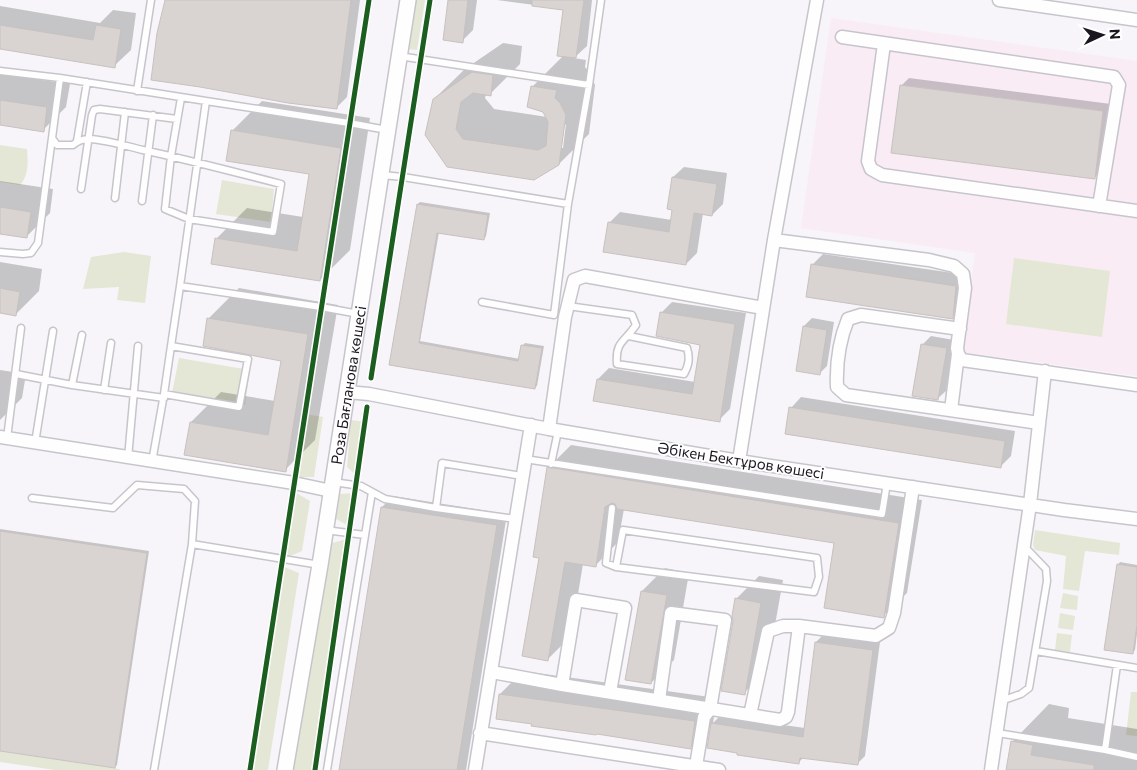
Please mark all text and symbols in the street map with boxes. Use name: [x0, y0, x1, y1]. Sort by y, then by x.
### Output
north arrow: [1077, 10, 1127, 60]
text: N: [1107, 28, 1124, 40]
street label: Роза Бағланова көшесі: [327, 304, 369, 466]
street label: Әбікен Бектұров көшесі: [656, 438, 826, 482]

